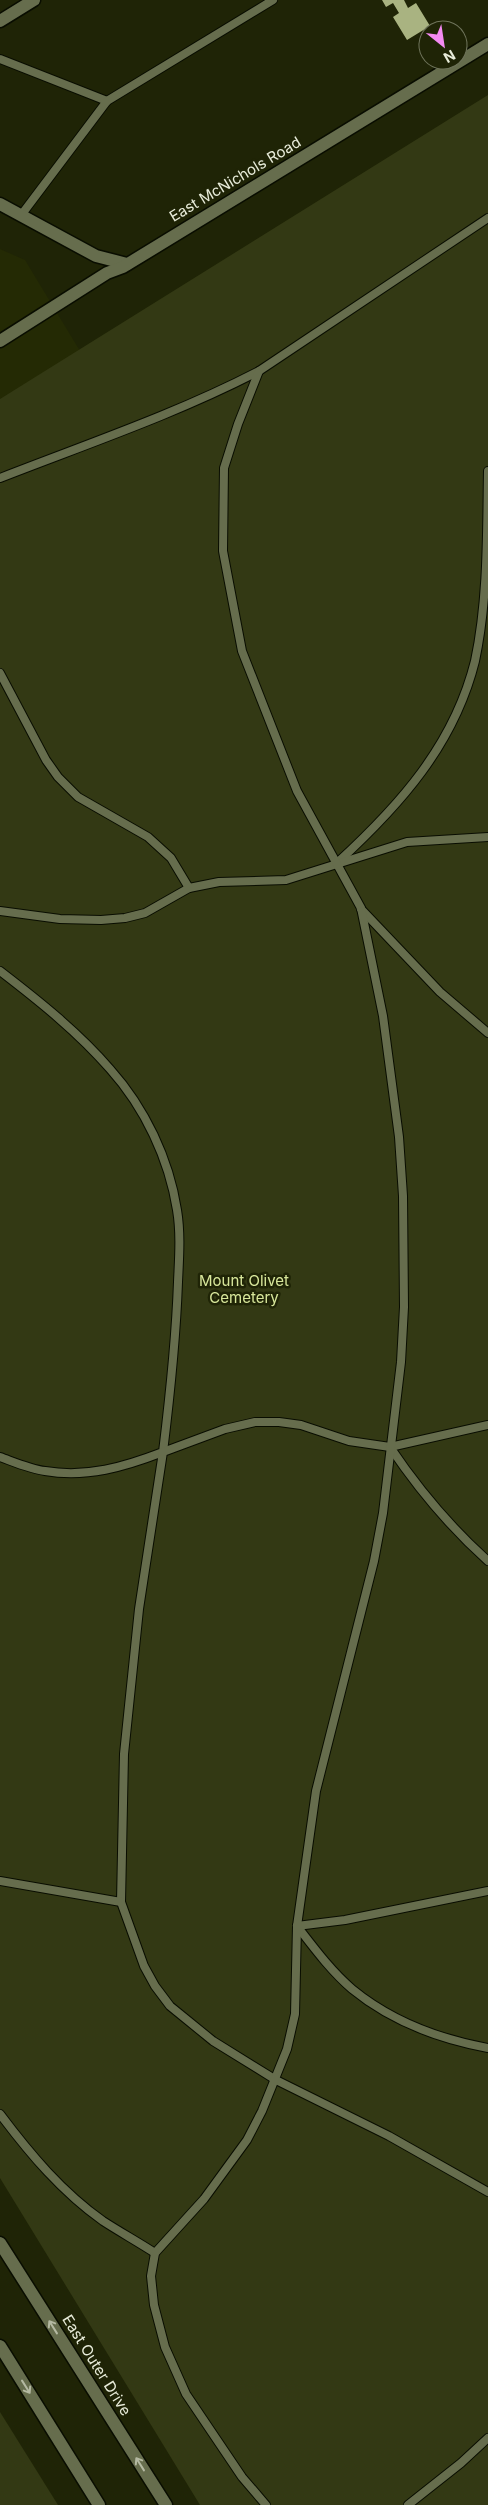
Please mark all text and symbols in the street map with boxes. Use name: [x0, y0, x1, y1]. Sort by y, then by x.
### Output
north arrow: [418, 20, 468, 70]
text: N: [441, 47, 459, 67]
street label: East McNichols Road: [166, 132, 304, 226]
park label: Mount Olivet Cemetery: [199, 1271, 289, 1307]
street label: East Outer Drive: [58, 2311, 136, 2419]
one-way arrow: [48, 2320, 58, 2334]
one-way arrow: [21, 2380, 31, 2394]
one-way arrow: [135, 2457, 145, 2471]

